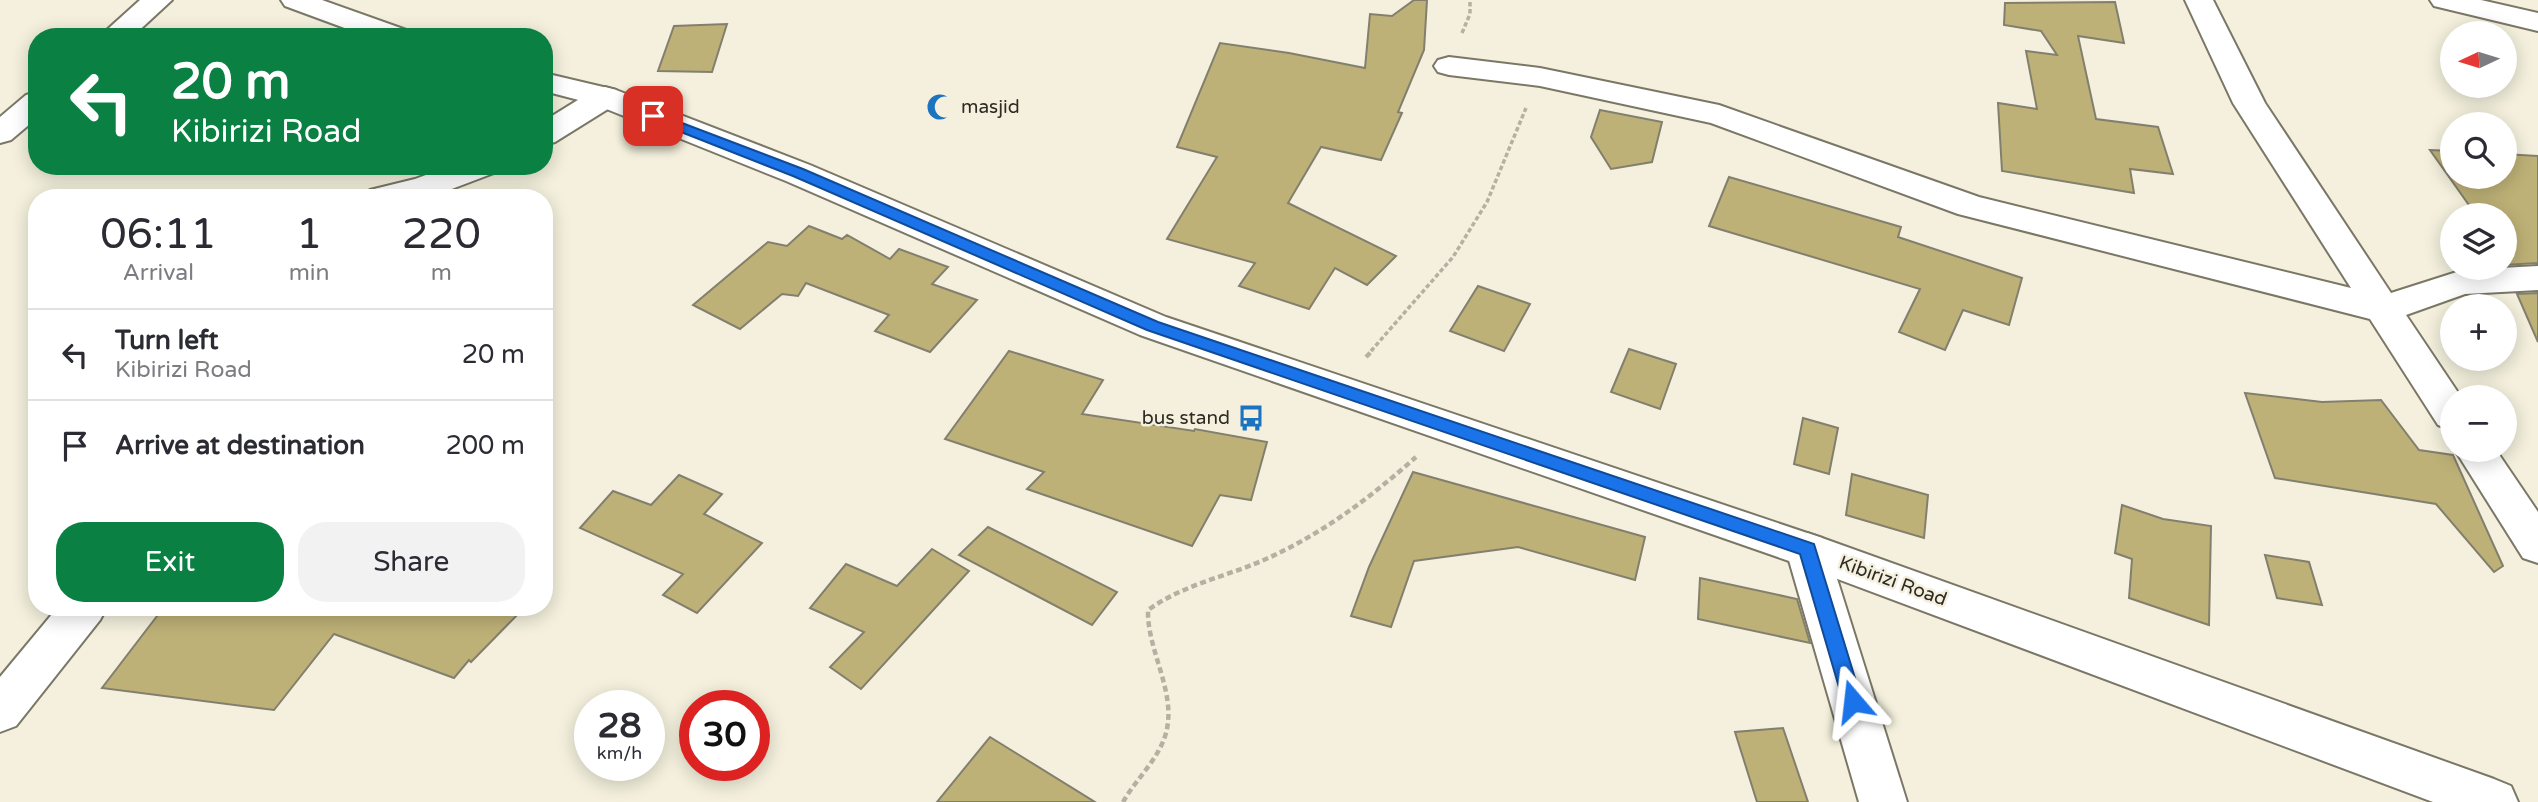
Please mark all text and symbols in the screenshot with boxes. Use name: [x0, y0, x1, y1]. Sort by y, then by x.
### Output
north arrow: [2440, 21, 2516, 98]
map controls: [2440, 21, 2517, 462]
text: 20 m: [171, 53, 290, 112]
icon: left: [56, 56, 147, 147]
pin: [623, 86, 683, 146]
mosque icon: masjid: [925, 92, 955, 122]
place label: masjid: [961, 96, 1020, 118]
icon: arrive: [634, 97, 672, 135]
button: search: [2440, 112, 2517, 189]
text: Kibirizi Road: [171, 113, 361, 151]
button: layers: [2440, 203, 2517, 280]
text: 06:11: [100, 209, 217, 260]
text: 1: [296, 209, 322, 260]
text: 220: [402, 209, 481, 260]
text: Arrival: [123, 259, 194, 287]
text: min: [289, 259, 330, 287]
text: m: [431, 259, 452, 287]
button: +: [2440, 294, 2517, 371]
text: Turn left: [115, 325, 218, 356]
icon: left: [56, 336, 94, 374]
text: 20 m: [462, 339, 525, 370]
text: Kibirizi Road: [115, 356, 252, 384]
button: −: [2440, 385, 2517, 462]
bus stop icon: bus stand: [1236, 403, 1266, 433]
place label: bus stand: [1142, 407, 1230, 429]
icon: arrive: [56, 427, 94, 465]
text: Arrive at destination: [115, 430, 365, 461]
text: 200 m: [445, 430, 525, 461]
button: Exit: [56, 522, 284, 602]
button: Share: [298, 522, 525, 602]
street label: Kibirizi Road: [1836, 551, 1950, 611]
position arrow: [1816, 664, 1890, 738]
speed limit sign: 30: [679, 690, 770, 781]
text: 28: [598, 705, 641, 747]
text: km/h: [597, 742, 642, 764]

